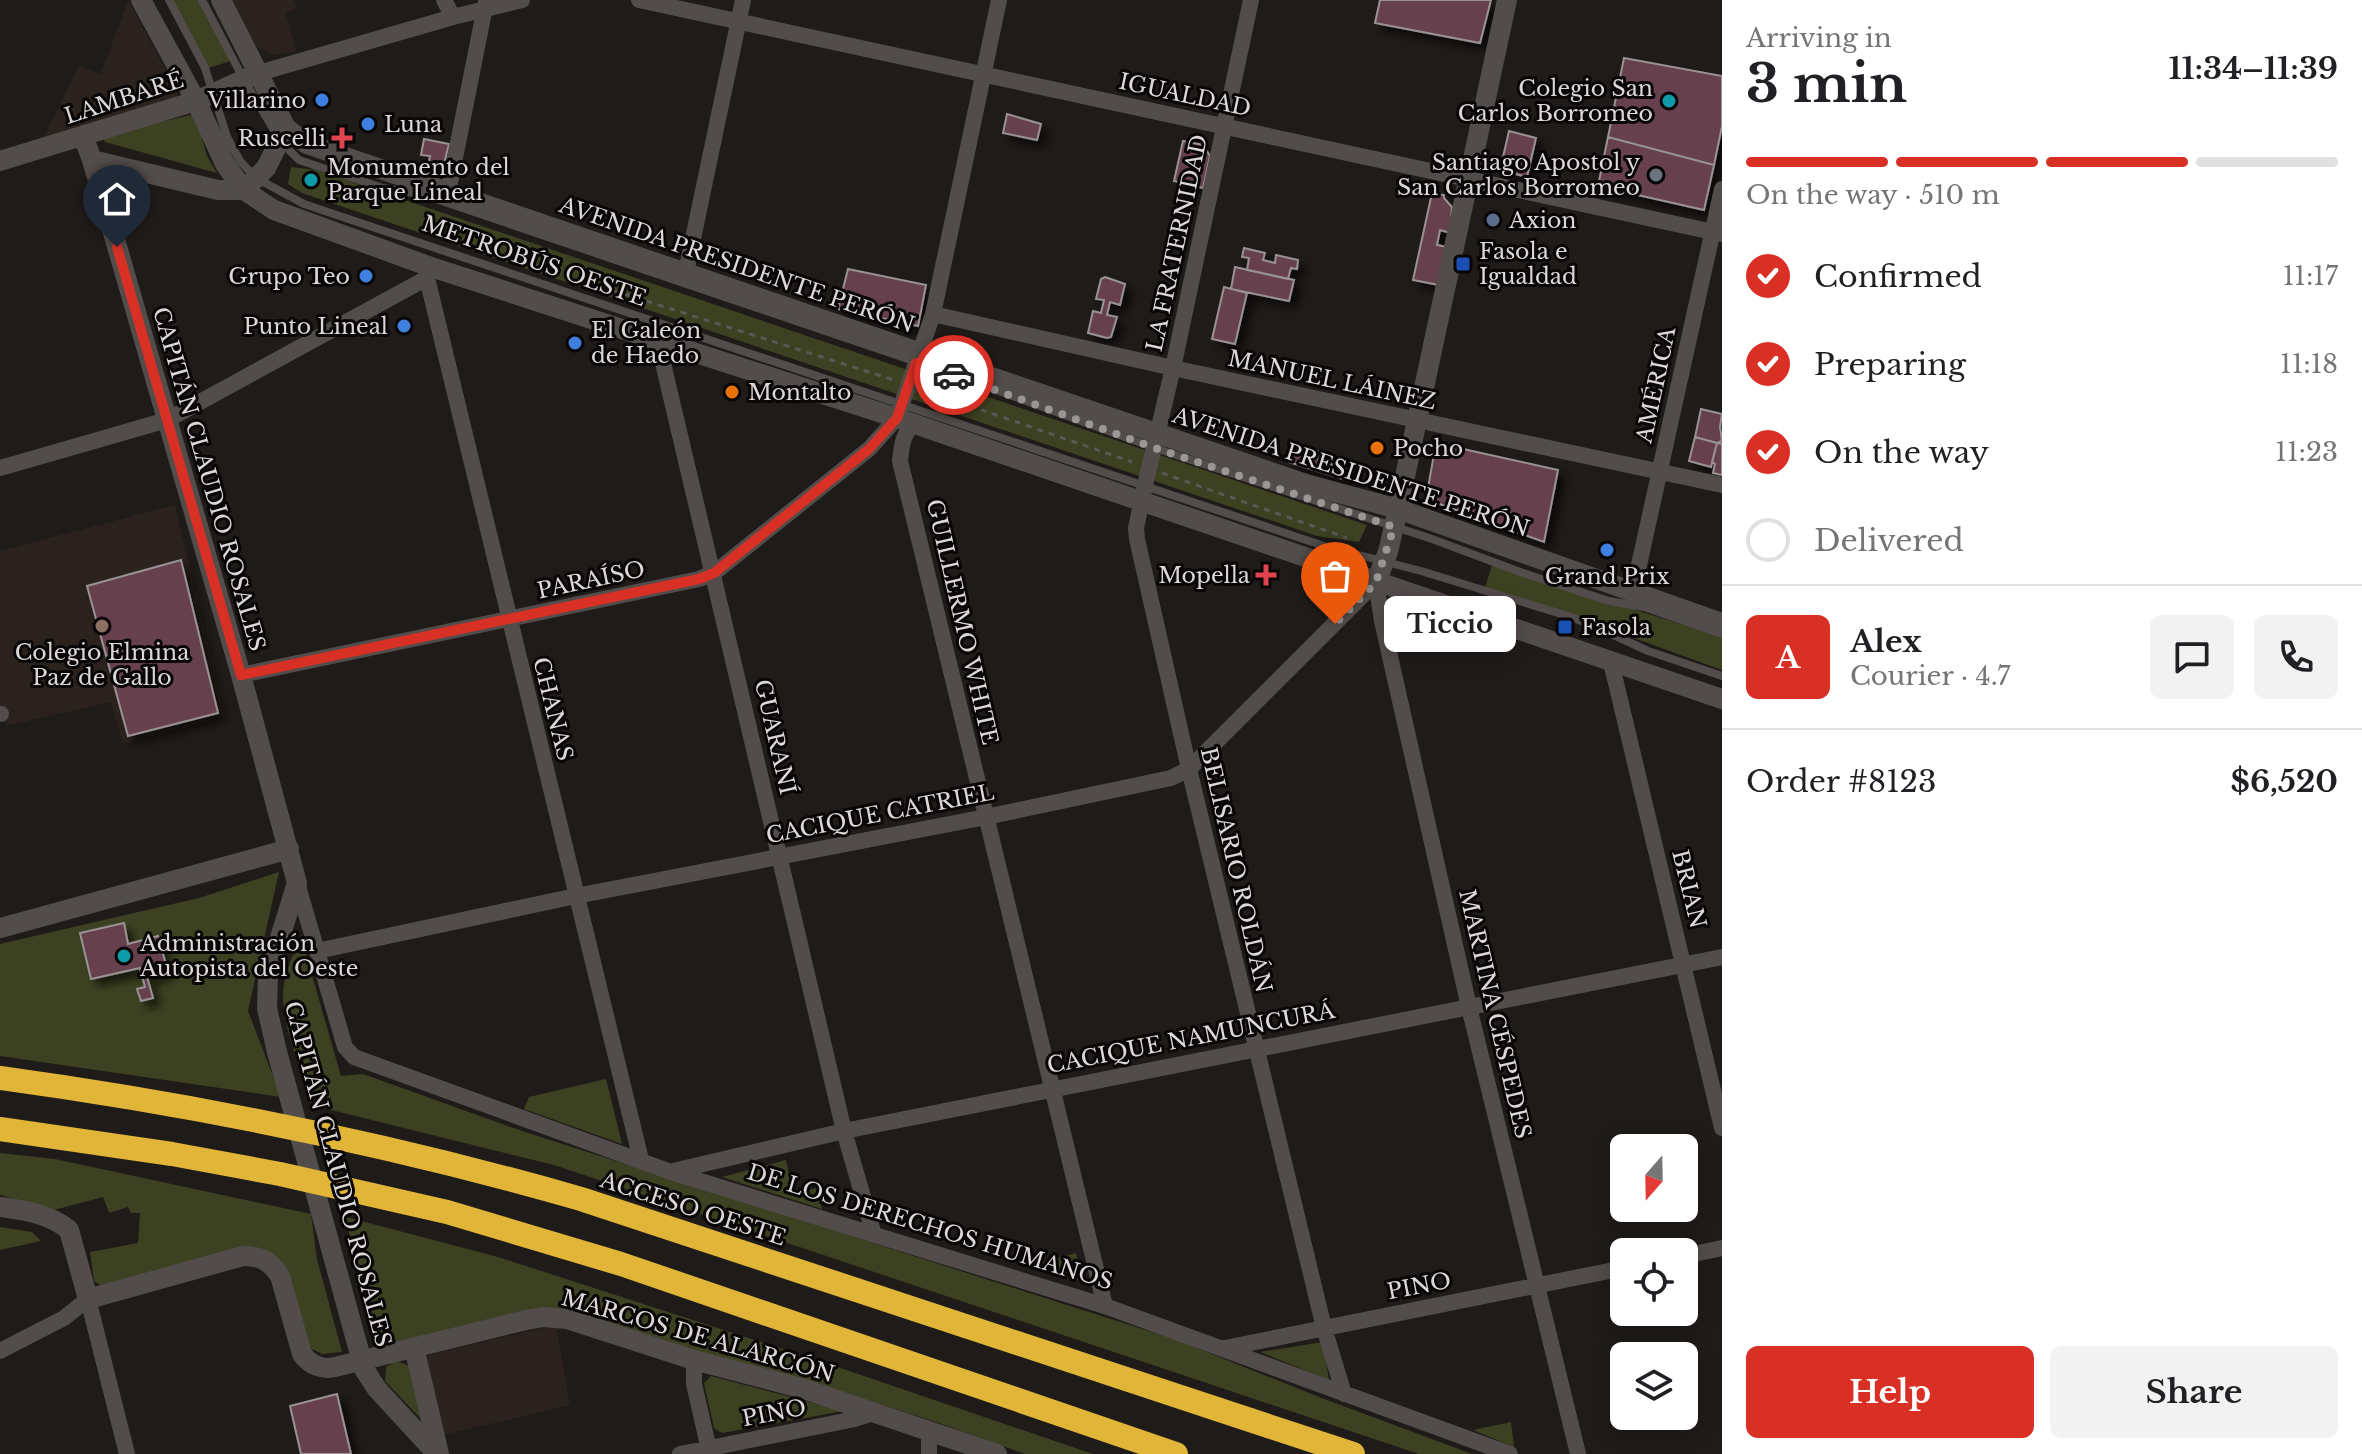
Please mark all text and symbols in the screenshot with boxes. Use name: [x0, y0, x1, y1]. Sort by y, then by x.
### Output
text: Arriving in: [1746, 22, 1892, 54]
text: 11:34–11:39: [2168, 50, 2338, 87]
text: 3 min: [1746, 52, 1907, 116]
street label: LAMBARÉ: [61, 65, 187, 130]
street label: IGUALDAD: [1117, 68, 1253, 122]
place label: Colegio San Carlos Borromeo: [1458, 75, 1653, 127]
place label: Villarino: [206, 87, 306, 114]
marker: Villarino: [313, 91, 331, 109]
marker: Colegio San Carlos Borromeo: [1660, 92, 1678, 110]
place label: Luna: [384, 111, 443, 138]
marker: Luna: [359, 115, 377, 133]
place label: Ruscelli: [238, 125, 326, 152]
marker: Ruscelli: [333, 129, 351, 147]
street label: LA FRATERNIDAD: [1141, 132, 1213, 354]
place label: Santiago Apostol y San Carlos Borromeo: [1397, 149, 1640, 201]
place label: Monumento del Parque Lineal: [327, 154, 510, 206]
pin: [83, 165, 151, 247]
marker: Santiago Apostol y San Carlos Borromeo: [1647, 166, 1665, 184]
marker: Monumento del Parque Lineal: [302, 171, 320, 189]
icon: home: [95, 177, 139, 221]
text: On the way · 510 m: [1746, 179, 2000, 211]
street label: AVENIDA PRESIDENTE PERÓN: [555, 190, 919, 339]
place label: Axion: [1508, 207, 1576, 234]
street label: METROBÚS OESTE: [418, 209, 650, 312]
marker: Axion: [1484, 211, 1502, 229]
place label: Fasola e Igualdad: [1479, 238, 1577, 290]
icon: check: [1746, 254, 1790, 298]
marker: Fasola e Igualdad: [1454, 255, 1472, 273]
text: Confirmed: [1814, 258, 1982, 295]
text: 11:17: [2283, 260, 2338, 292]
place label: Grupo Teo: [228, 263, 350, 290]
marker: Grupo Teo: [357, 267, 375, 285]
street label: CAPITÁN CLAUDIO ROSALES: [147, 304, 272, 654]
place label: Punto Lineal: [243, 313, 388, 340]
marker: Punto Lineal: [395, 317, 413, 335]
place label: El Galeón de Haedo: [591, 317, 701, 369]
street label: AMÉRICA: [1629, 323, 1682, 446]
marker: El Galeón de Haedo: [566, 334, 584, 352]
courier: [914, 335, 994, 415]
icon: check: [1746, 342, 1790, 386]
street label: MANUEL LÁINEZ: [1225, 344, 1439, 415]
text: Preparing: [1814, 346, 1966, 383]
text: 11:18: [2280, 348, 2338, 380]
icon: car: [932, 353, 976, 397]
place label: Montalto: [748, 379, 851, 406]
marker: Montalto: [723, 383, 741, 401]
street label: AVENIDA PRESIDENTE PERÓN: [1168, 400, 1533, 543]
icon: check: [1746, 430, 1790, 474]
text: On the way: [1814, 434, 1989, 471]
place label: Pocho: [1393, 435, 1463, 462]
text: 11:23: [2275, 436, 2338, 468]
marker: Pocho: [1368, 439, 1386, 457]
street label: GUILLERMO WHITE: [921, 496, 1003, 748]
text: Delivered: [1814, 522, 1964, 559]
marker: Grand Prix: [1598, 541, 1616, 559]
pin: [1301, 542, 1369, 624]
street label: PARAÍSO: [535, 554, 647, 605]
icon: bag: [1313, 554, 1357, 598]
place label: Mopella: [1158, 562, 1251, 589]
place label: Grand Prix: [1545, 563, 1670, 590]
marker: Mopella: [1257, 566, 1275, 584]
callout: Ticcio: [1383, 596, 1515, 652]
text: Ticcio: [1407, 608, 1493, 640]
place label: Fasola: [1581, 614, 1652, 641]
button: chat: [2150, 615, 2234, 699]
button: phone: [2254, 615, 2338, 699]
marker: Colegio Elmina Paz de Gallo: [93, 617, 111, 635]
marker: Fasola: [1556, 618, 1574, 636]
text: Alex: [1850, 623, 1922, 660]
place label: Colegio Elmina Paz de Gallo: [15, 639, 190, 691]
text: A: [1776, 639, 1800, 676]
street label: CHANAS: [527, 654, 579, 764]
text: Courier · 4.7: [1850, 660, 2010, 692]
street label: GUARANÍ: [749, 677, 802, 797]
street label: BELISARIO ROLDÁN: [1195, 744, 1278, 995]
text: Order #8123: [1746, 763, 1936, 800]
text: $6,520: [2231, 763, 2338, 800]
street label: CACIQUE CATRIEL: [764, 779, 996, 849]
street label: BRIAN: [1666, 847, 1712, 931]
street label: MARTINA CÉSPEDES: [1453, 887, 1538, 1141]
place label: Administración Autopista del Oeste: [139, 930, 358, 982]
marker: Administración Autopista del Oeste: [115, 947, 133, 965]
street label: CACIQUE NAMUNCURÁ: [1045, 996, 1338, 1079]
street label: CAPITÁN CLAUDIO ROSALES: [279, 998, 398, 1350]
north arrow: [1610, 1134, 1698, 1222]
map controls: [1610, 1134, 1698, 1430]
street label: DE LOS DERECHOS HUMANOS: [744, 1158, 1116, 1296]
street label: ACCESO OESTE: [596, 1166, 789, 1252]
button: locate: [1610, 1238, 1698, 1326]
street label: PINO: [1385, 1267, 1453, 1305]
street label: MARCOS DE ALARCÓN: [558, 1283, 838, 1388]
button: layers: [1610, 1342, 1698, 1430]
button: Help: [1746, 1346, 2034, 1438]
button: Share: [2050, 1346, 2338, 1438]
street label: PINO: [740, 1394, 808, 1432]

